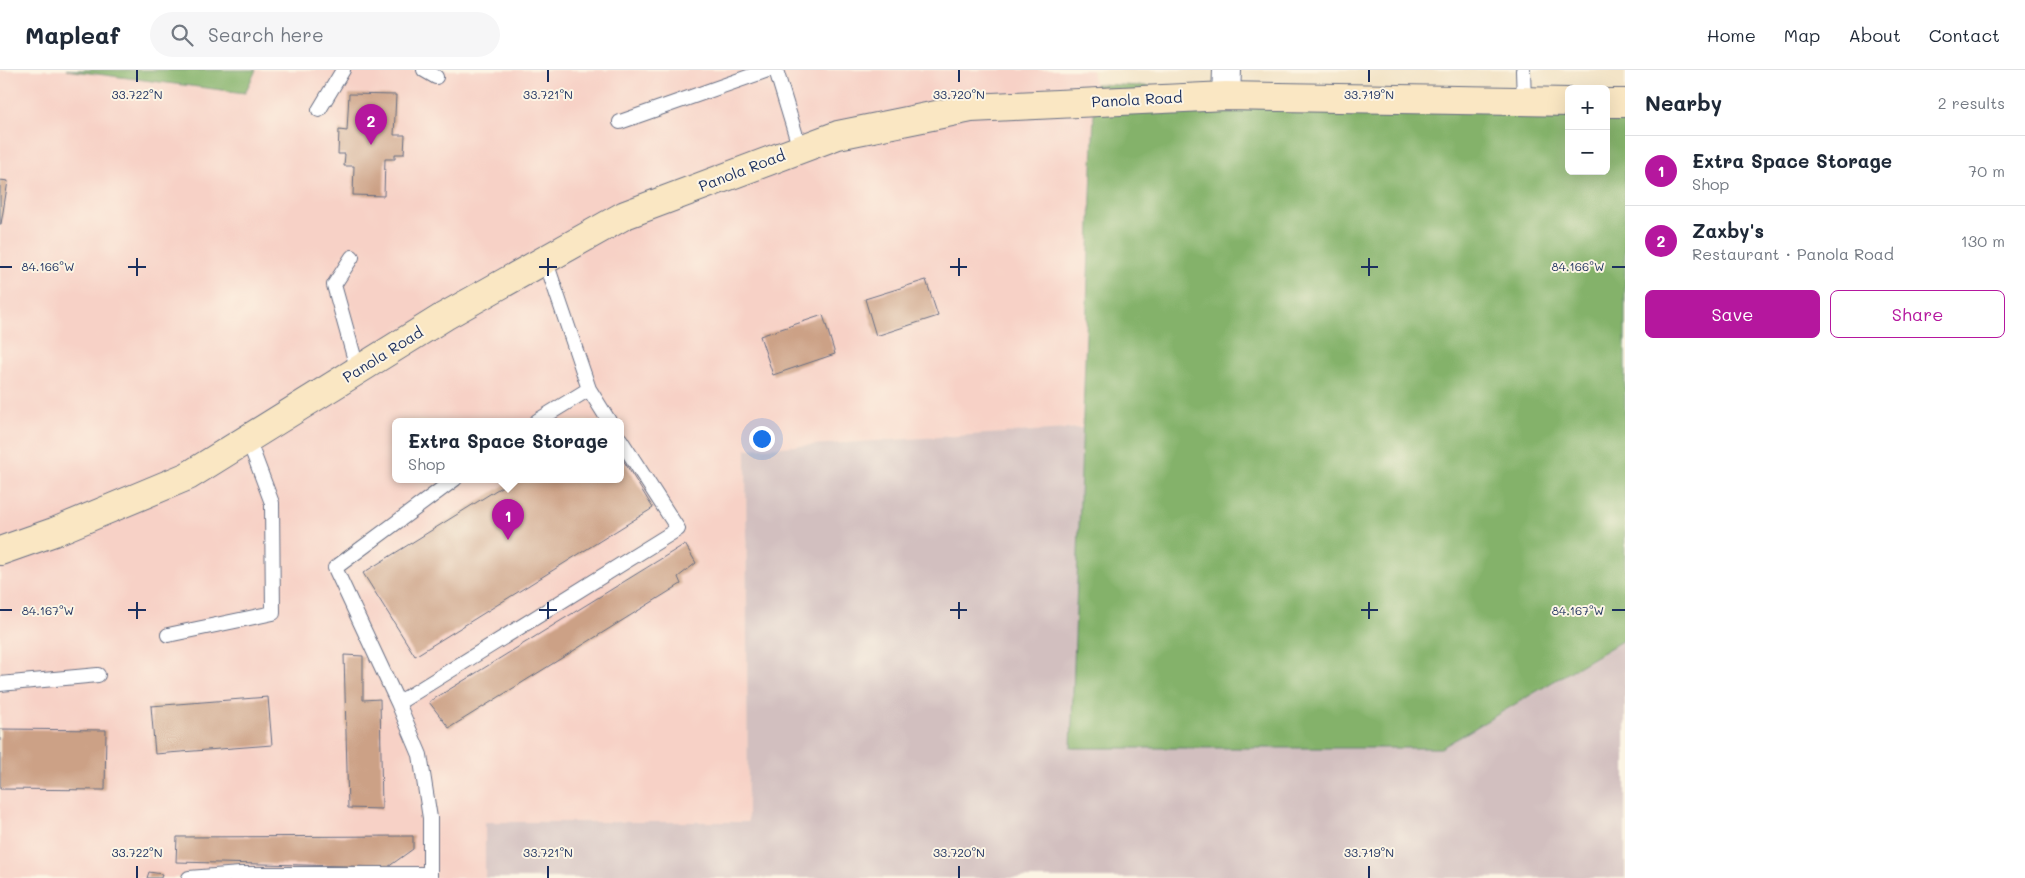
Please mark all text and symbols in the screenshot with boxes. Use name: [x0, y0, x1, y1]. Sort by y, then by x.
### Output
search box: [150, 12, 500, 57]
text: Mapleaf: [25, 19, 120, 50]
icon: search: [168, 21, 196, 49]
text: Search here: [208, 22, 324, 47]
text: Home: [1707, 23, 1756, 47]
text: Map: [1784, 23, 1820, 47]
text: About: [1848, 23, 1901, 47]
text: Contact: [1929, 23, 2000, 47]
map controls: [1565, 85, 1610, 175]
button: +: [1565, 85, 1610, 130]
text: 33.722°N: [111, 86, 163, 102]
text: 33.721°N: [523, 86, 573, 102]
text: 33.720°N: [933, 86, 985, 102]
text: 33.719°N: [1344, 86, 1394, 102]
street label: Panola Road: [1091, 87, 1183, 111]
text: Nearby: [1645, 89, 1722, 116]
text: 2 results: [1938, 92, 2005, 113]
pin: 2: [355, 104, 387, 145]
button: −: [1565, 130, 1610, 175]
street label: Panola Road: [696, 144, 788, 196]
text: Extra Space Storage: [1692, 148, 1892, 173]
text: 1: [1657, 160, 1665, 181]
text: 70 m: [1968, 160, 2005, 181]
text: Shop: [1692, 173, 1729, 194]
text: Zaxby's: [1692, 218, 1764, 243]
text: 2: [1657, 230, 1665, 251]
text: 130 m: [1961, 230, 2005, 251]
text: Restaurant · Panola Road: [1692, 243, 1894, 264]
text: 84.166°W: [22, 258, 74, 274]
text: 84.166°W: [1552, 258, 1604, 274]
button: Save: [1645, 290, 1820, 338]
button: Share: [1830, 290, 2005, 338]
street label: Panola Road: [339, 322, 426, 387]
popup: [392, 418, 624, 483]
your location: [749, 426, 775, 452]
text: Extra Space Storage: [408, 428, 608, 453]
text: Shop: [408, 453, 445, 474]
pin: 1: [492, 499, 524, 540]
text: 84.167°W: [22, 602, 74, 618]
text: 84.167°W: [1552, 602, 1604, 618]
text: 33.722°N: [111, 844, 163, 860]
text: 33.721°N: [523, 844, 573, 860]
text: 33.720°N: [933, 844, 985, 860]
text: 33.719°N: [1344, 844, 1394, 860]

